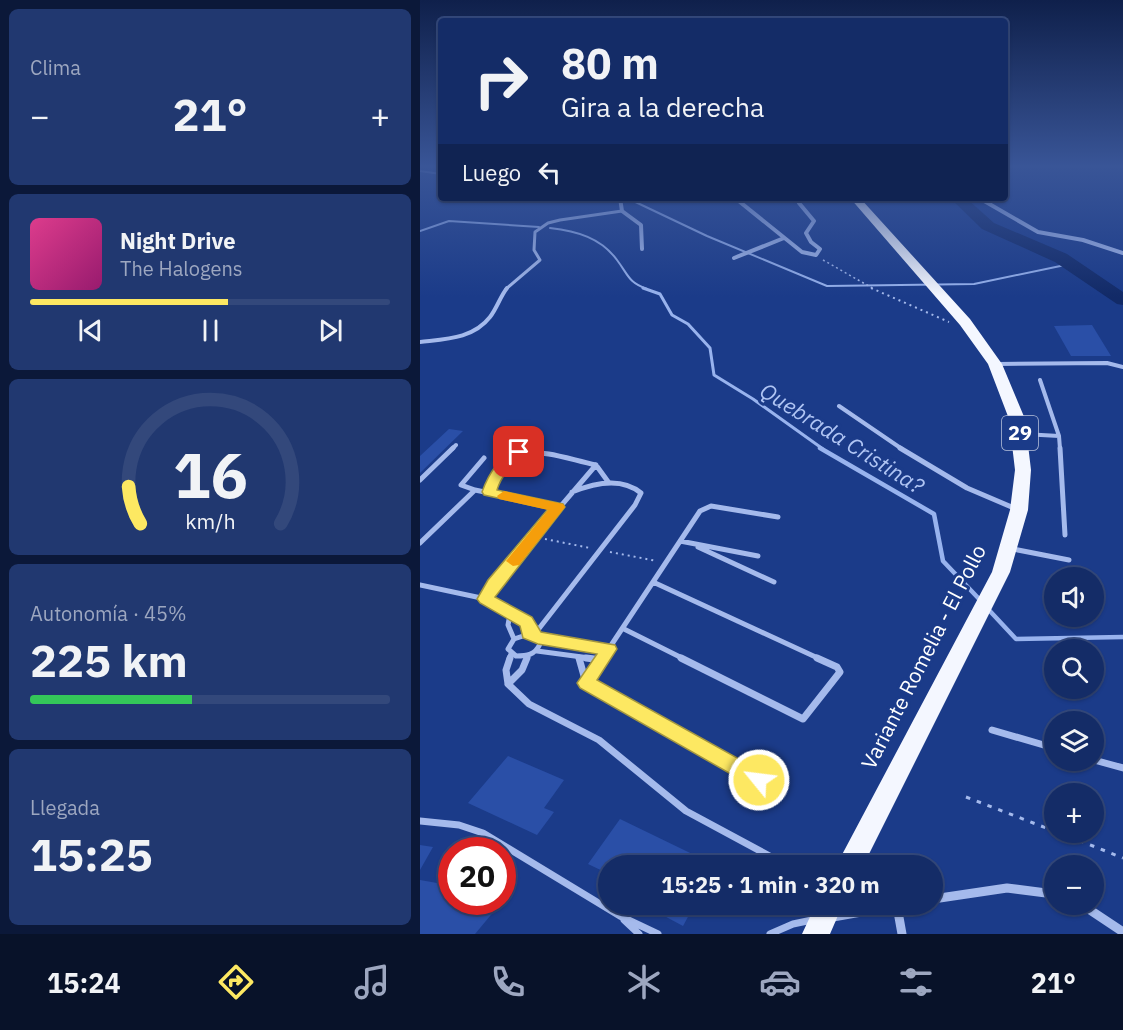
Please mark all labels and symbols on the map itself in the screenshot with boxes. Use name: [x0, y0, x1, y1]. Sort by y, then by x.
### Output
water label: Quebrada Cristina?: [755, 375, 930, 500]
road number: 29: [1002, 416, 1038, 450]
pin: [493, 426, 544, 477]
street label: Variante Romelia - El Pollo: [854, 539, 992, 774]
position arrow: [727, 748, 791, 812]
speed limit sign: 20: [438, 837, 516, 915]

